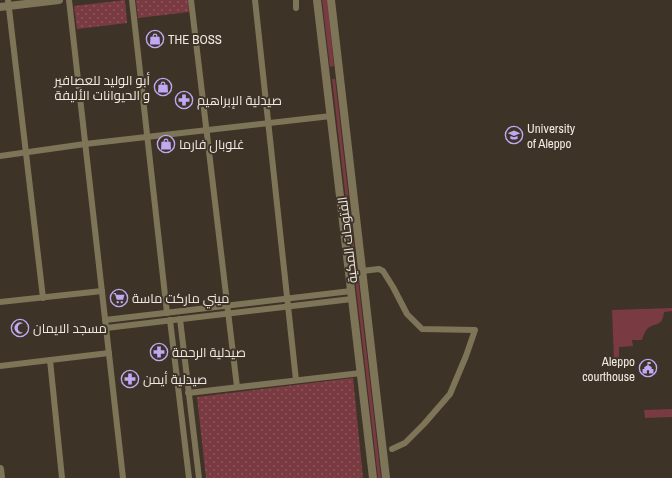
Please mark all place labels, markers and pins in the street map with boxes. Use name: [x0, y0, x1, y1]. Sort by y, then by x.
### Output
shop icon: THE BOSS: [145, 29, 165, 49]
place label: THE BOSS: [168, 31, 222, 48]
place label: أبو الوليد للعصافير و الحيوانات الأليفة: [53, 72, 150, 104]
shop icon: أبو الوليد للعصافير و الحيوانات الأليفة: [153, 77, 173, 97]
pharmacy icon: صيدلية الإبراهيم: [174, 90, 194, 110]
place label: صيدلية الإبراهيم: [197, 92, 282, 110]
place label: University of Aleppo: [527, 120, 576, 152]
school or university icon: University of Aleppo: [504, 125, 524, 145]
shop icon: غلوبال فارما: [156, 134, 176, 154]
place label: غلوبال فارما: [179, 136, 244, 153]
supermarket icon: ميني ماركت ماسة: [109, 288, 129, 308]
place label: ميني ماركت ماسة: [132, 290, 229, 309]
mosque icon: مسجد الايمان: [10, 318, 30, 338]
place label: مسجد الايمان: [33, 320, 107, 337]
pharmacy icon: صيدلية الرحمة: [149, 342, 169, 362]
place label: صيدلية الرحمة: [172, 344, 246, 361]
place label: Aleppo courthouse: [582, 353, 635, 385]
public building icon: Aleppo courthouse: [638, 358, 658, 378]
pharmacy icon: صيدلية أيمن: [120, 369, 140, 389]
place label: صيدلية أيمن: [143, 371, 207, 388]

